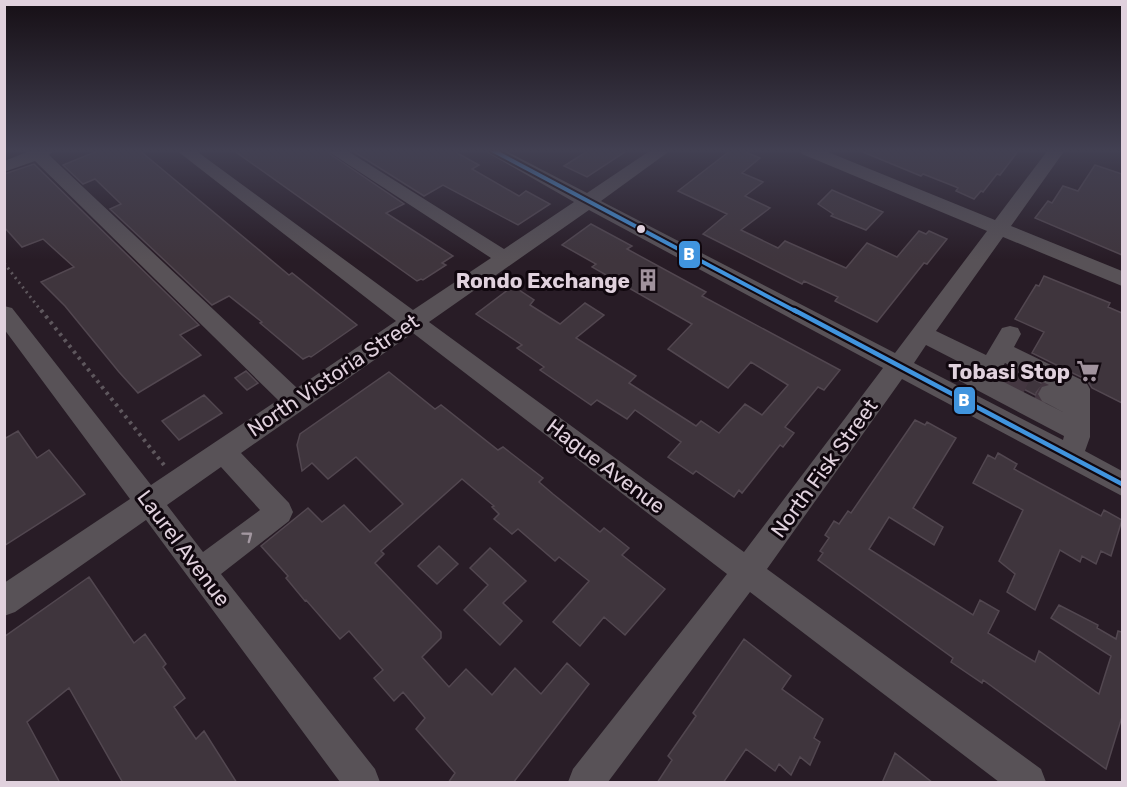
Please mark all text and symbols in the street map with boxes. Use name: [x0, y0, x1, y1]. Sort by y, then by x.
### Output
unlabelled marker: [635, 223, 647, 235]
line badge: B: [678, 240, 701, 269]
text: B: [683, 245, 695, 264]
building icon: Rondo Exchange: [635, 267, 661, 293]
place label: Rondo Exchange: [456, 268, 630, 293]
street label: North Victoria Street: [243, 308, 423, 442]
supermarket icon: Tobasi Stop: [1075, 358, 1101, 384]
place label: Tobasi Stop: [948, 359, 1070, 384]
line badge: B: [953, 386, 976, 415]
text: B: [958, 391, 970, 410]
street label: North Fisk Street: [765, 394, 883, 542]
street label: Hague Avenue: [542, 413, 670, 519]
street label: Laurel Avenue: [132, 485, 236, 611]
one-way arrow: [241, 532, 252, 543]

